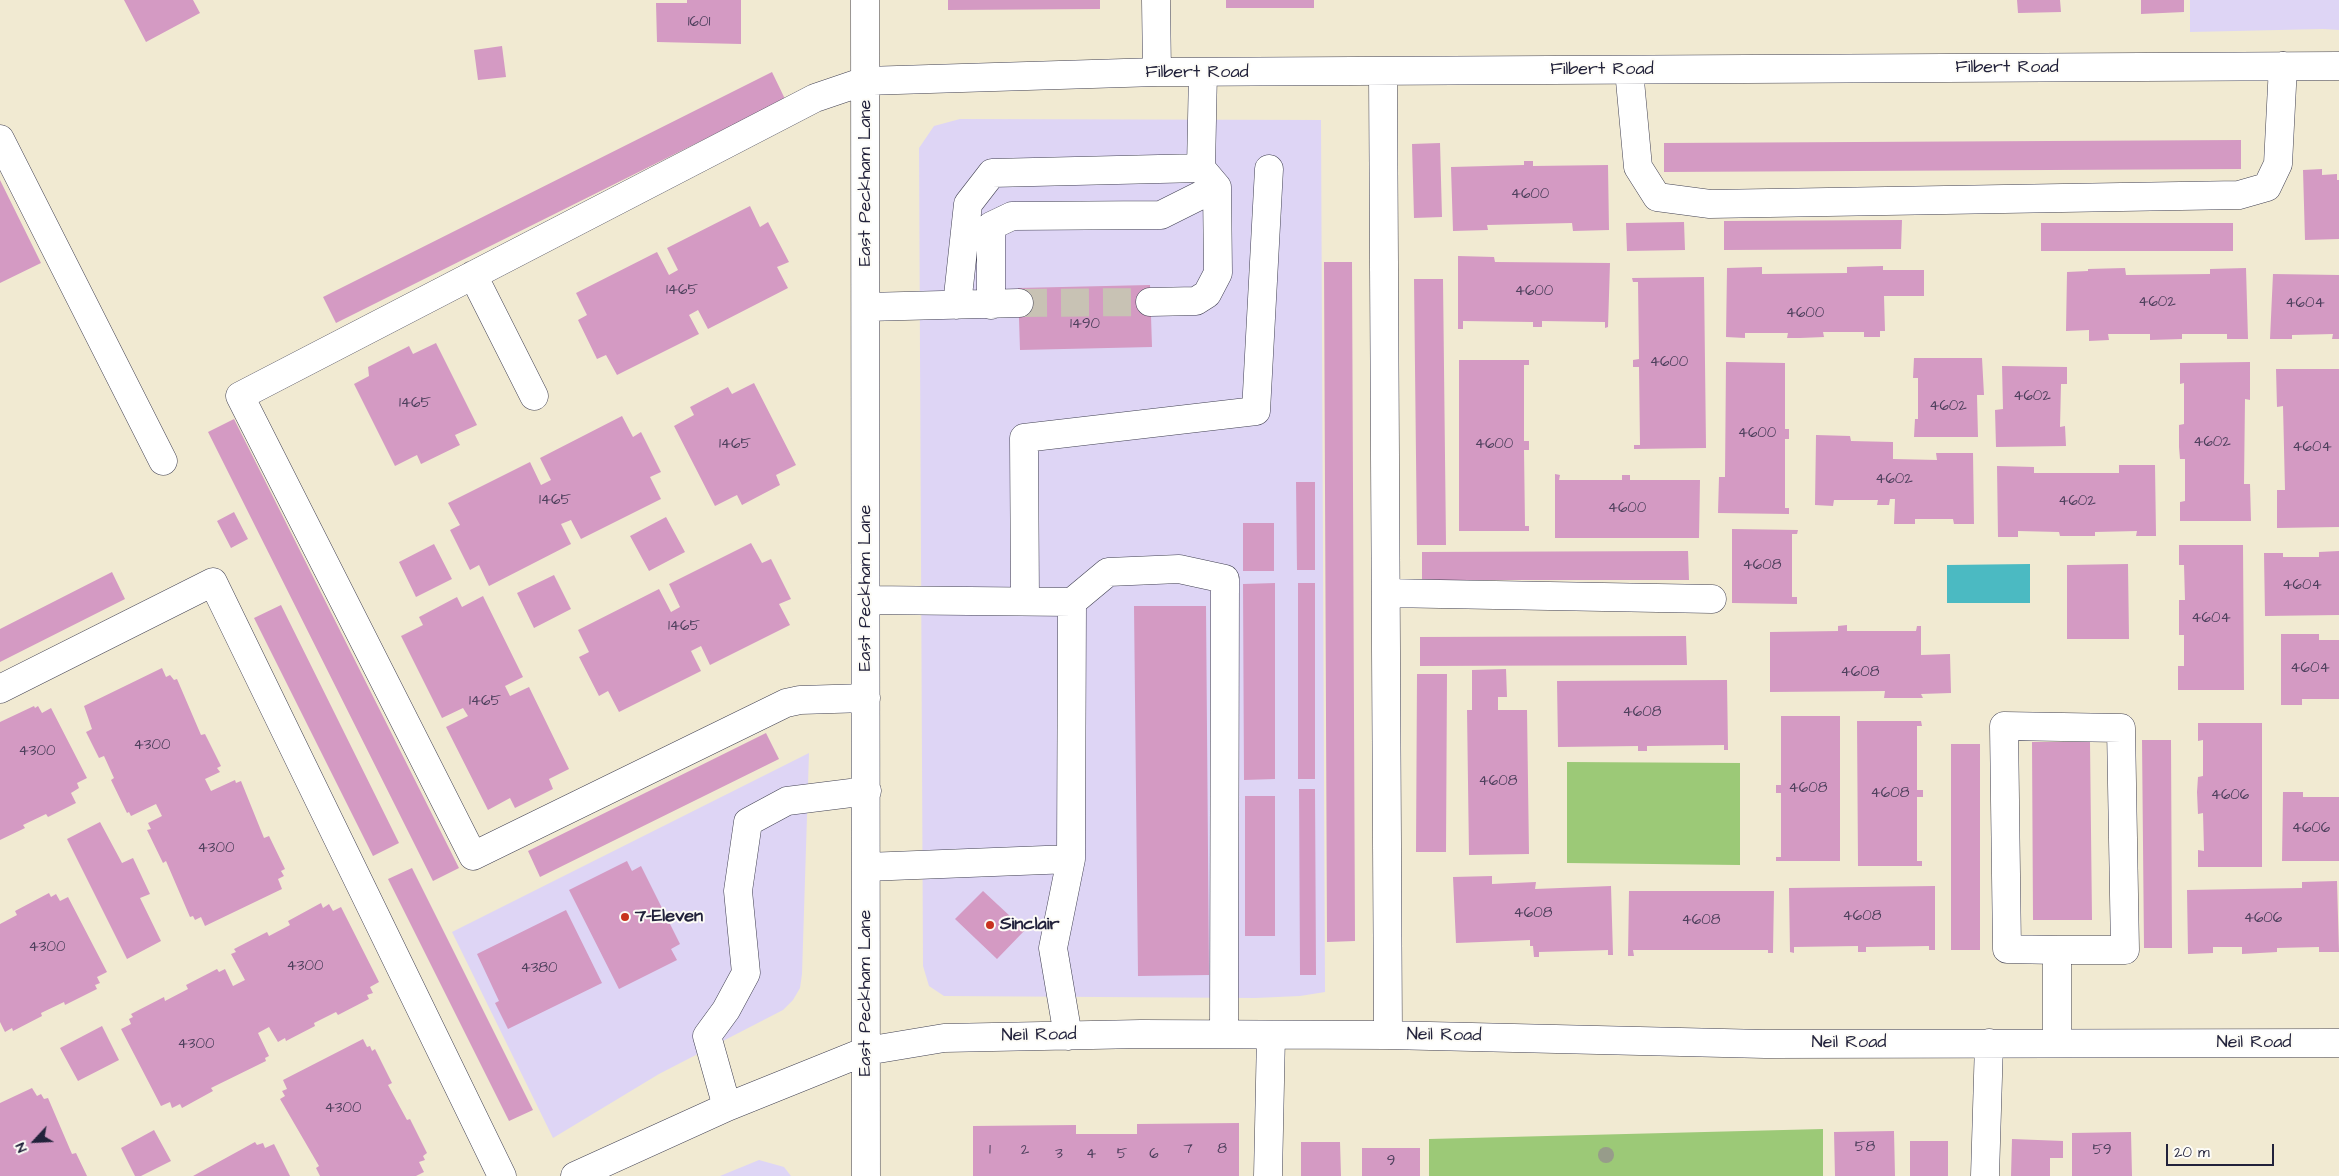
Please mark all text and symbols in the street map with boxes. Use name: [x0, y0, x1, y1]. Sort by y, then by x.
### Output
house number: 1601: [688, 14, 710, 32]
street label: Filbert Road: [1955, 57, 2059, 79]
street label: Filbert Road: [1550, 59, 1654, 81]
street label: Filbert Road: [1145, 62, 1249, 84]
street label: East Peckham Lane: [855, 100, 877, 266]
house number: 4600: [1511, 186, 1549, 204]
house number: 1465: [666, 282, 698, 300]
house number: 4600: [1515, 283, 1553, 301]
house number: 4602: [2138, 294, 2176, 312]
house number: 4604: [2285, 295, 2325, 313]
house number: 4600: [1786, 305, 1824, 323]
house number: 1490: [1070, 316, 1100, 334]
house number: 4600: [1650, 354, 1688, 372]
house number: 4602: [2013, 388, 2051, 406]
house number: 1465: [399, 395, 431, 413]
house number: 4602: [1929, 398, 1967, 416]
house number: 4600: [1738, 425, 1776, 443]
house number: 4602: [2193, 434, 2231, 452]
house number: 1465: [719, 436, 751, 454]
house number: 4600: [1475, 436, 1513, 454]
house number: 4604: [2292, 439, 2332, 457]
house number: 4602: [1875, 471, 1913, 489]
house number: 1465: [539, 492, 571, 510]
house number: 4602: [2058, 493, 2096, 511]
house number: 4600: [1608, 500, 1646, 518]
street label: East Peckham Lane: [855, 505, 877, 671]
house number: 4608: [1743, 557, 1781, 575]
house number: 4604: [2282, 577, 2322, 595]
house number: 4604: [2191, 610, 2231, 628]
house number: 1465: [668, 618, 700, 636]
house number: 4604: [2290, 660, 2330, 678]
house number: 4608: [1841, 664, 1879, 682]
house number: 1465: [469, 693, 501, 711]
house number: 4608: [1623, 704, 1661, 722]
house number: 4300: [134, 737, 170, 755]
house number: 4300: [19, 743, 55, 761]
house number: 4608: [1479, 773, 1517, 791]
house number: 4608: [1789, 780, 1827, 798]
house number: 4608: [1871, 785, 1909, 803]
house number: 4606: [2211, 787, 2249, 805]
house number: 4606: [2292, 820, 2330, 838]
house number: 4300: [198, 840, 234, 858]
house number: 4608: [1514, 905, 1552, 923]
place label: 7-Eleven: [635, 906, 703, 928]
house number: 4608: [1843, 908, 1881, 926]
street label: East Peckham Lane: [855, 910, 877, 1076]
house number: 4606: [2244, 910, 2282, 928]
marker: 7-Eleven: [619, 911, 631, 923]
house number: 4608: [1682, 912, 1720, 930]
place label: Sinclair: [1000, 914, 1059, 936]
marker: Sinclair: [984, 919, 996, 931]
house number: 4300: [29, 939, 65, 957]
house number: 4300: [287, 958, 323, 976]
house number: 4380: [520, 960, 558, 978]
street label: Neil Road: [1001, 1025, 1077, 1047]
street label: Neil Road: [1406, 1025, 1482, 1047]
street label: Neil Road: [1811, 1032, 1887, 1054]
street label: Neil Road: [2216, 1032, 2292, 1054]
house number: 4300: [178, 1036, 214, 1054]
house number: 4300: [325, 1100, 361, 1118]
north arrow: [10, 1116, 60, 1166]
scale bar: [2169, 1134, 2276, 1166]
text: N: [10, 1139, 32, 1156]
house number: 58: [1855, 1139, 1875, 1157]
house number: 7: [1183, 1141, 1193, 1159]
house number: 8: [1217, 1141, 1227, 1159]
house number: 1: [989, 1142, 991, 1160]
house number: 2: [1021, 1142, 1029, 1160]
house number: 59: [2092, 1142, 2112, 1160]
text: 20 m: [2174, 1142, 2210, 1163]
house number: 3: [1055, 1146, 1063, 1164]
house number: 4: [1086, 1146, 1096, 1164]
house number: 5: [1117, 1146, 1127, 1164]
house number: 6: [1149, 1146, 1159, 1164]
house number: 9: [1387, 1153, 1395, 1171]

